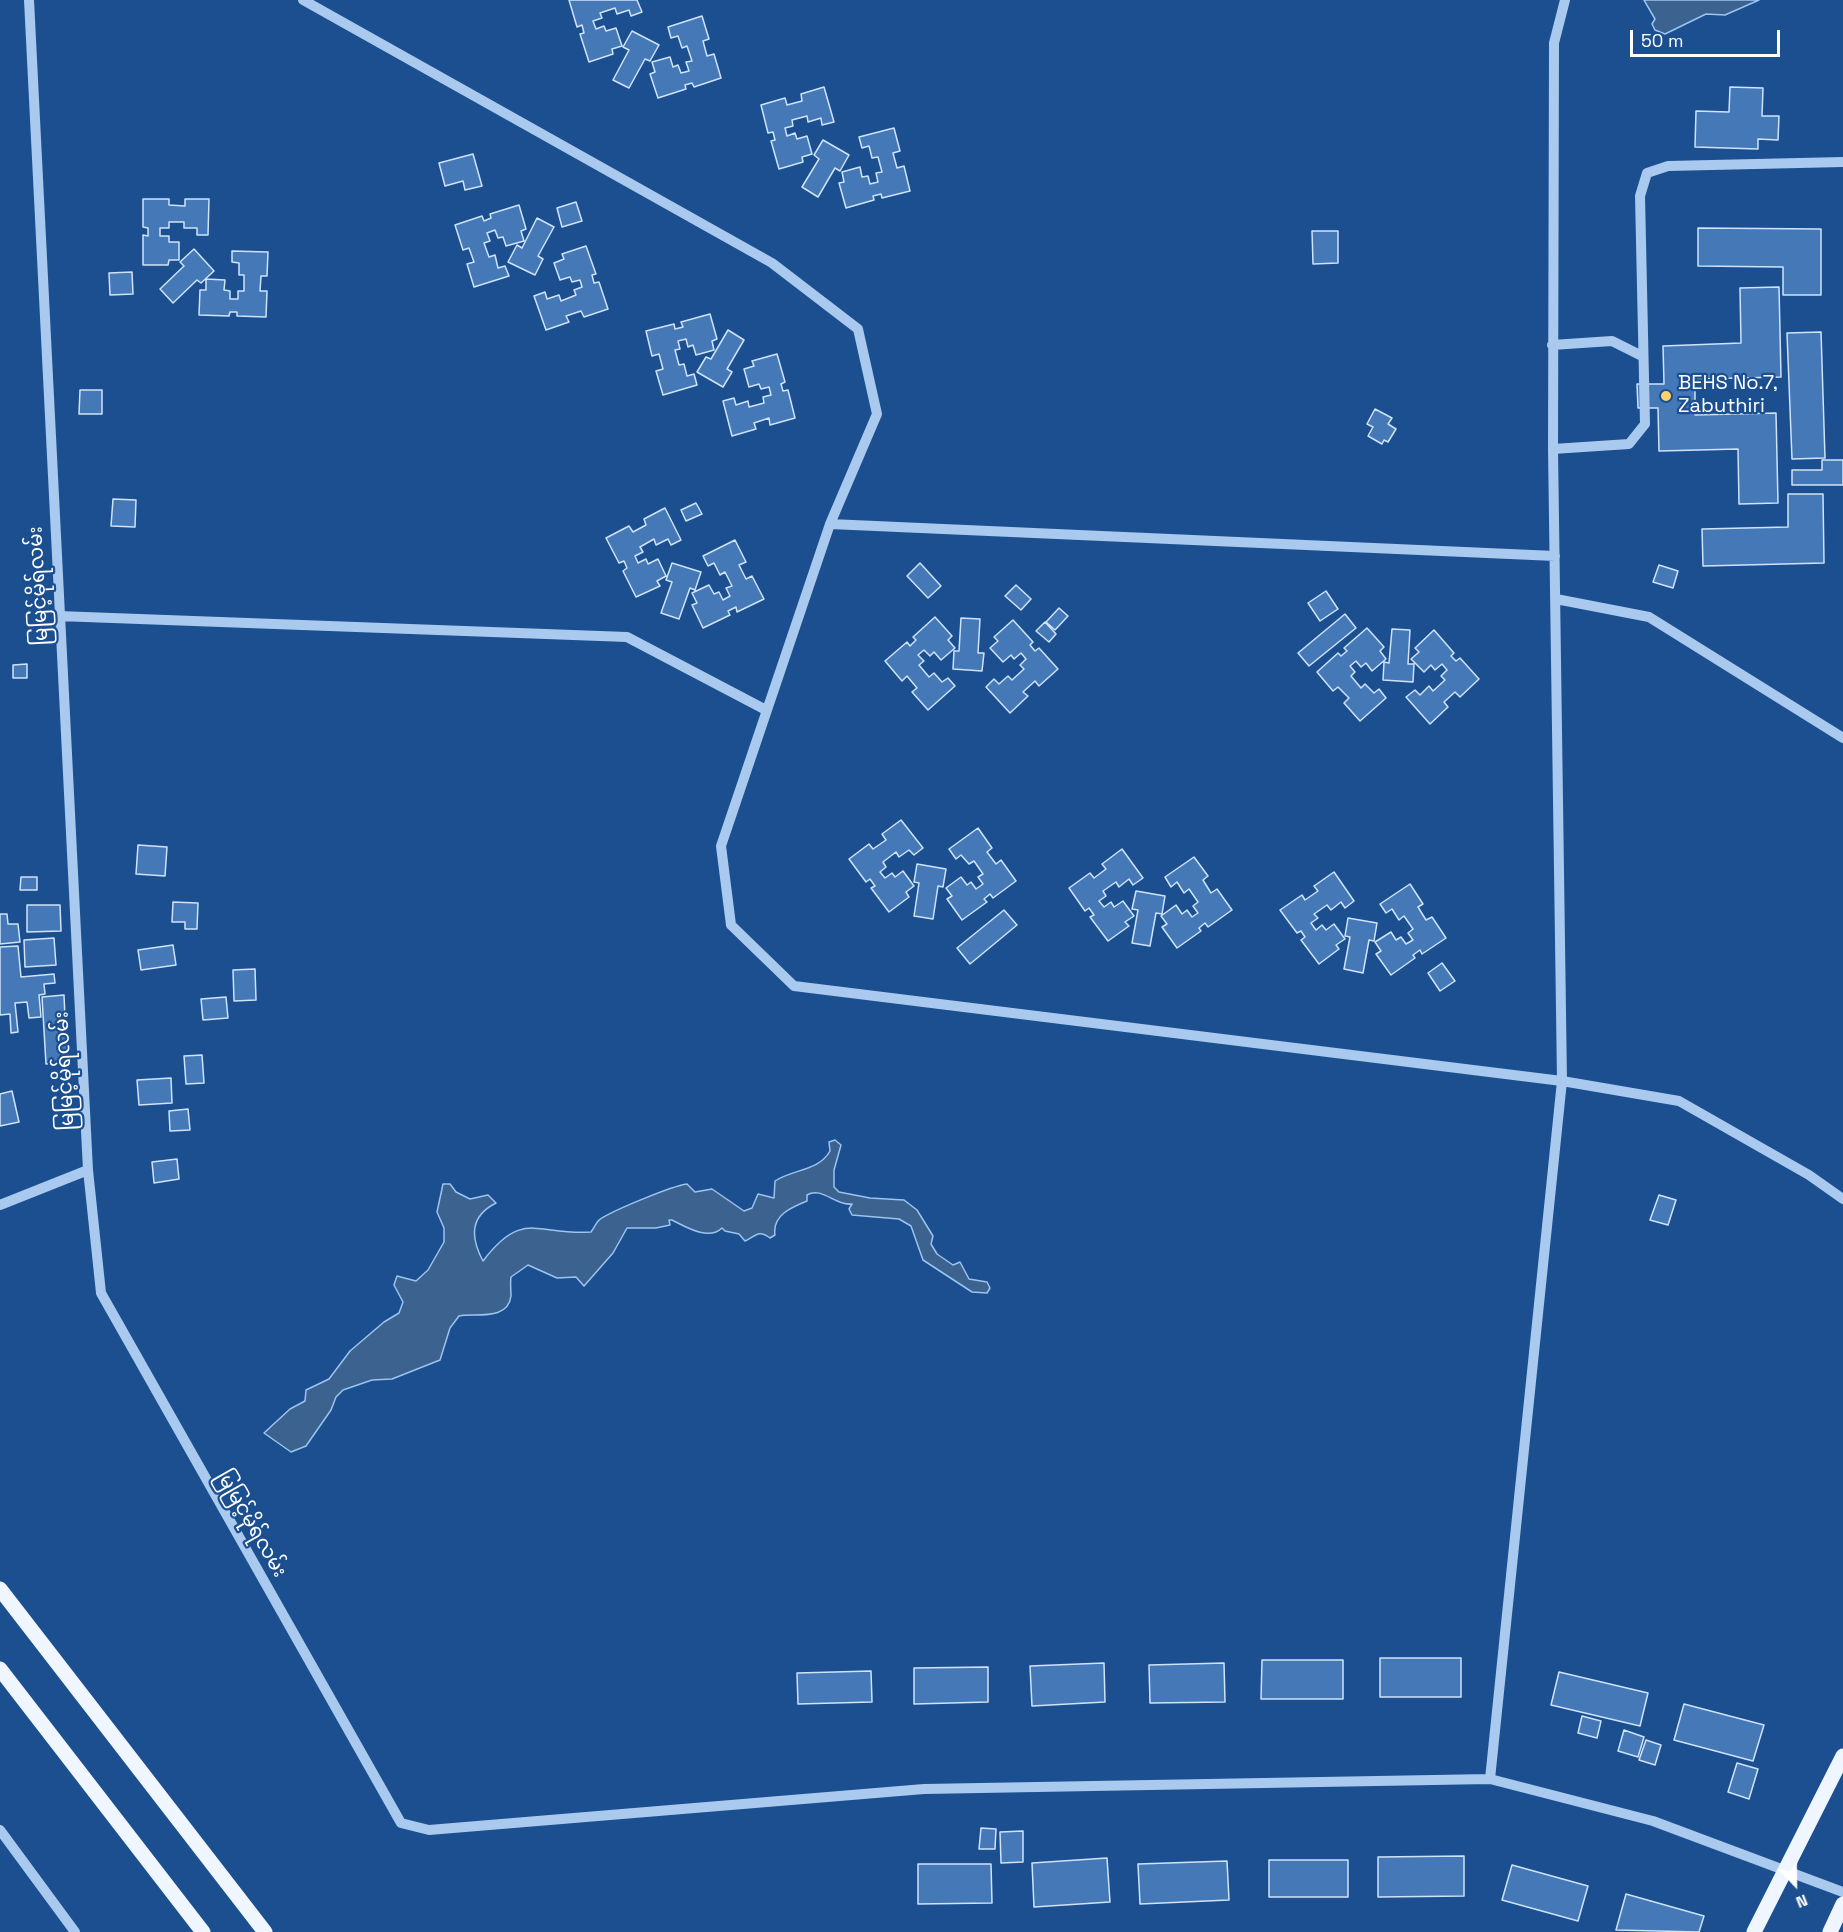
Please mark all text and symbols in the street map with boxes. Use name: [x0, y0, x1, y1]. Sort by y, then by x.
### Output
scale bar: [1633, 18, 1783, 56]
text: 50 m: [1641, 29, 1683, 52]
place label: BEHS No.7, Zabuthiri: [1678, 372, 1778, 419]
marker: BEHS No.7, Zabuthiri: [1659, 389, 1673, 403]
street label: မြမြင့်မိုရ်လမ်း: [24, 526, 54, 646]
street label: မြမြင့်မိုရ်လမ်း: [50, 1011, 80, 1131]
street label: မြမြင့်မိုရ်လမ်း: [211, 1466, 291, 1582]
north arrow: [1765, 1854, 1825, 1914]
text: N: [1793, 1889, 1811, 1913]

